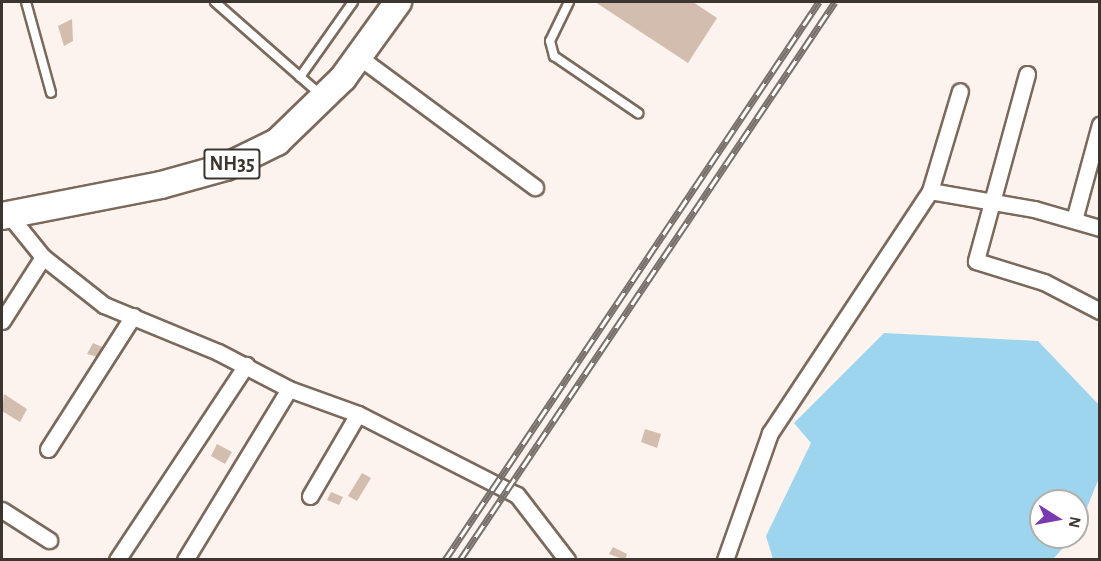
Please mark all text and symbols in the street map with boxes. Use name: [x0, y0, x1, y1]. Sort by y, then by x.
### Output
road number: NH35: [202, 147, 262, 181]
north arrow: [1029, 489, 1089, 549]
text: N: [1066, 515, 1084, 529]

